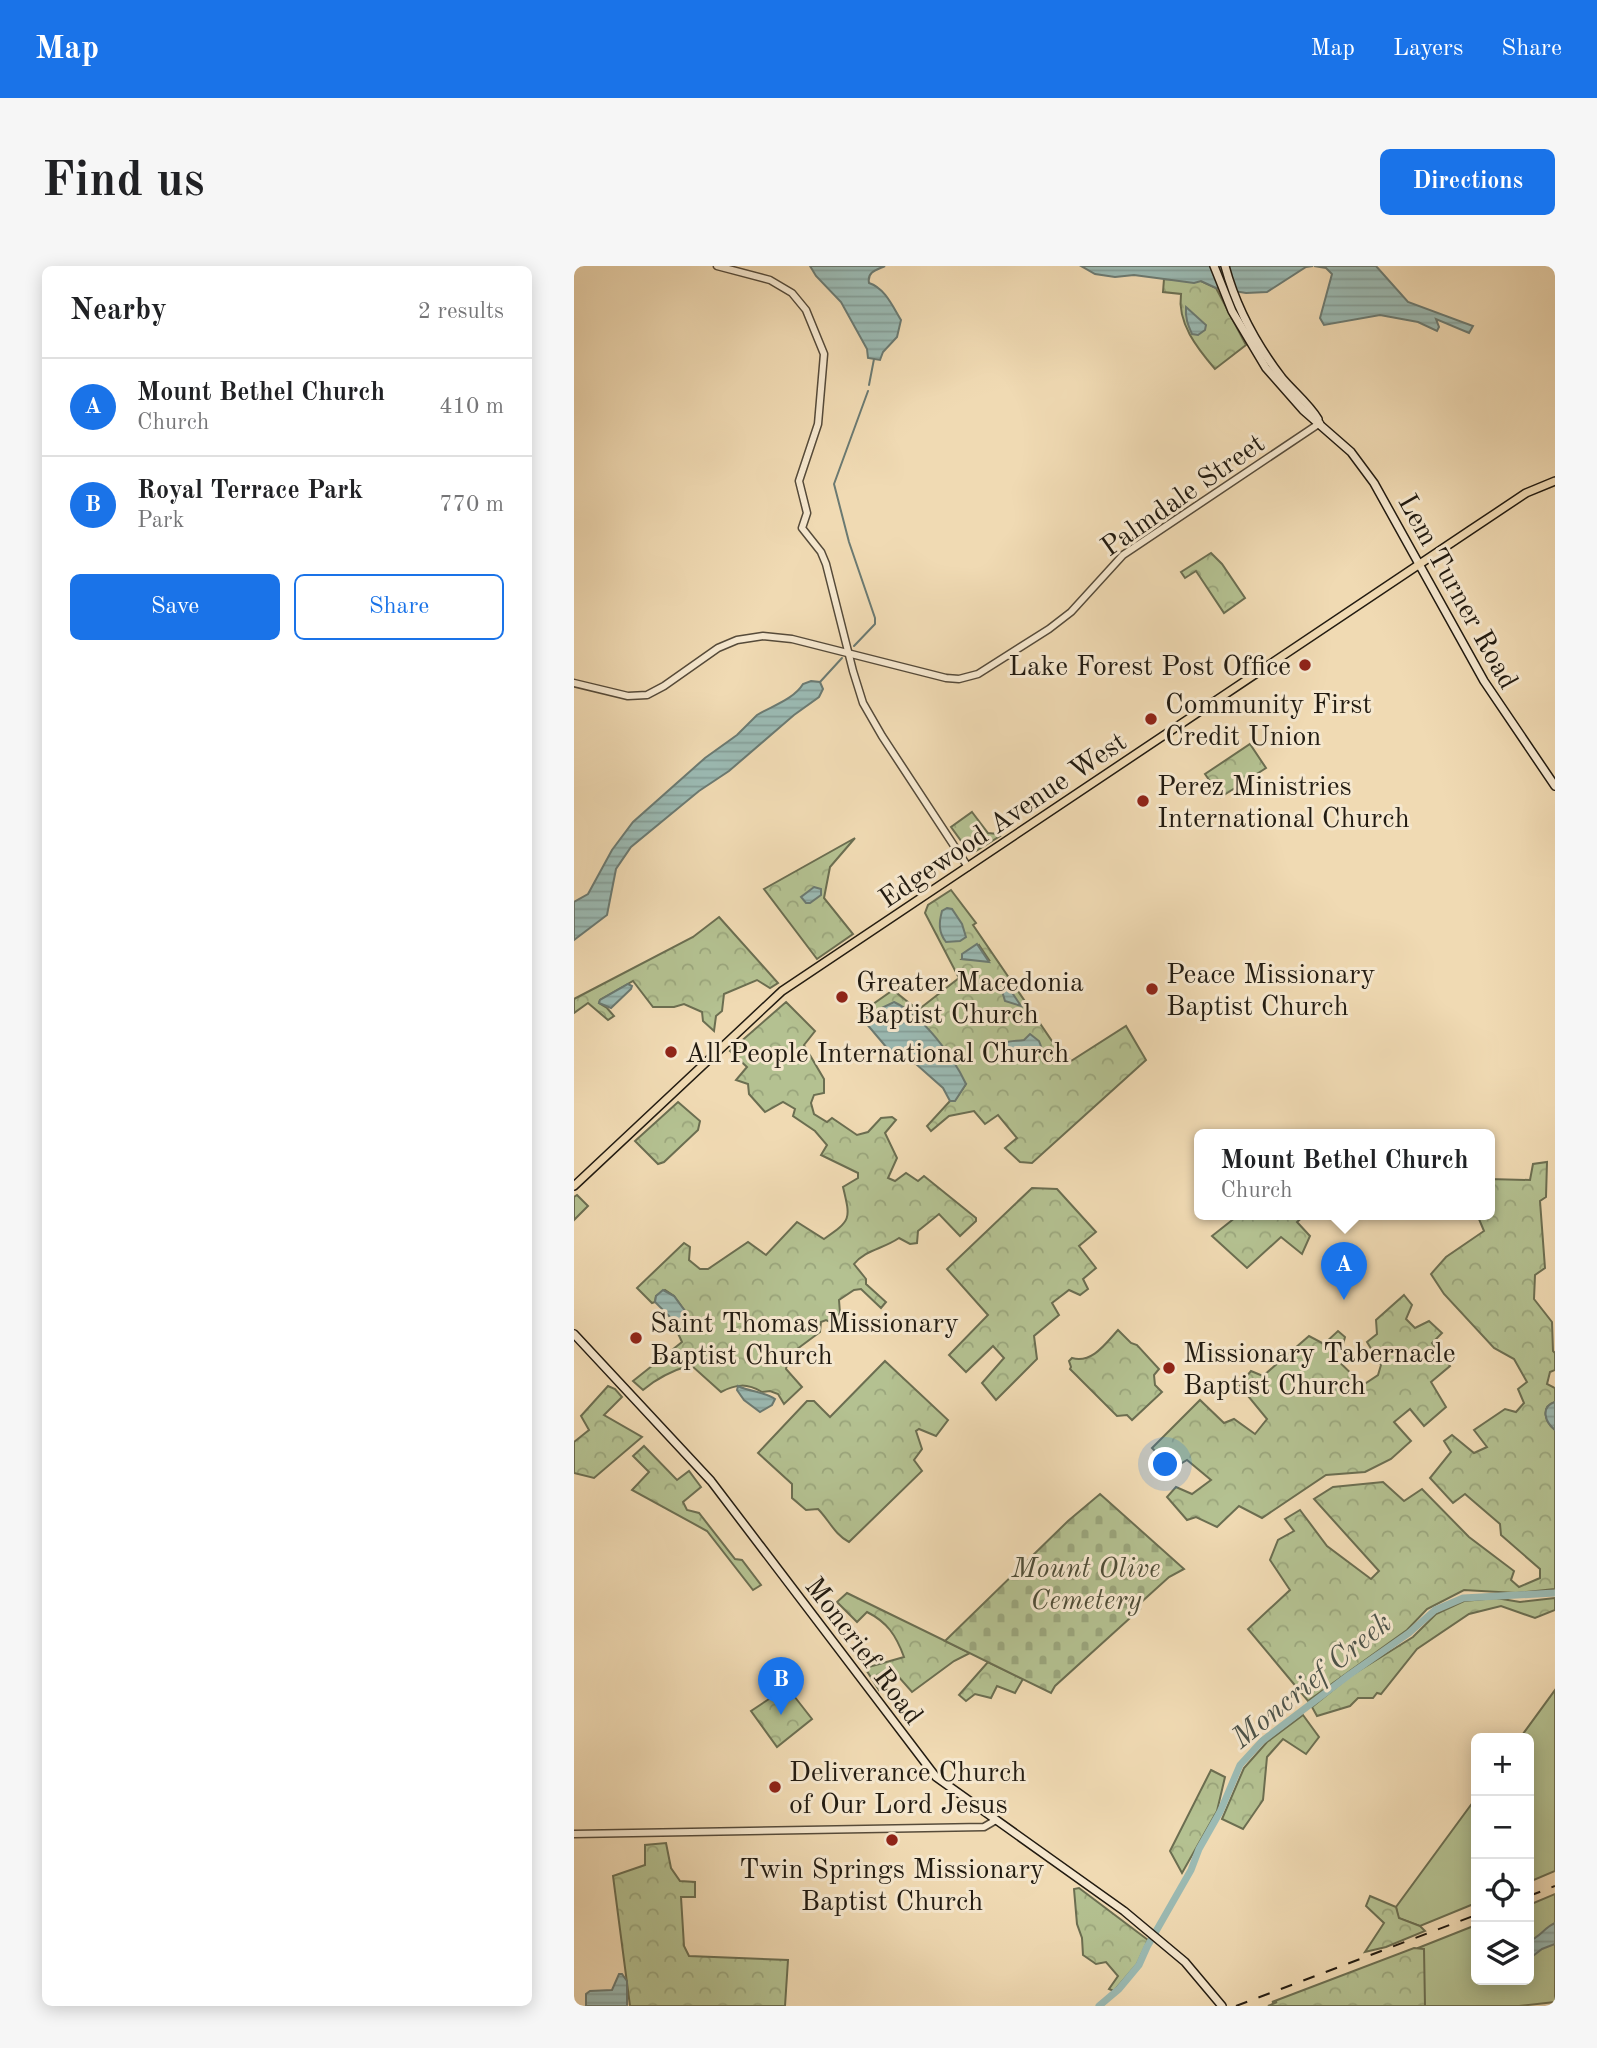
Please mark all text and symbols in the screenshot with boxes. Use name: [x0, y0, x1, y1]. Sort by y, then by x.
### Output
text: Map: [35, 33, 99, 66]
text: Map: [1311, 37, 1355, 61]
text: Layers: [1393, 37, 1463, 61]
text: Share: [1501, 37, 1562, 61]
button: Directions: [1380, 149, 1555, 215]
text: Find us: [42, 158, 205, 207]
text: Nearby: [70, 296, 167, 326]
text: 2 results: [418, 300, 504, 323]
text: Mount Bethel Church: [137, 380, 385, 406]
text: A: [84, 395, 102, 418]
text: 410 m: [439, 395, 504, 418]
text: Church: [137, 411, 209, 434]
street label: Palmdale Street: [1097, 430, 1271, 563]
text: Royal Terrace Park: [137, 478, 363, 504]
street label: Lem Turner Road: [1391, 490, 1521, 695]
text: B: [85, 493, 101, 516]
text: 770 m: [439, 493, 504, 516]
text: Park: [137, 509, 184, 532]
button: Save: [70, 574, 280, 640]
button: Share: [294, 574, 504, 640]
place label: Lake Forest Post Office: [1008, 654, 1291, 682]
marker: Lake Forest Post Office: [1297, 657, 1313, 673]
place label: Community First Credit Union: [1165, 692, 1372, 752]
marker: Community First Credit Union: [1143, 711, 1159, 727]
street label: Edgewood Avenue West: [875, 728, 1132, 915]
place label: Perez Ministries International Church: [1157, 774, 1410, 834]
marker: Perez Ministries International Church: [1135, 793, 1151, 809]
place label: Peace Missionary Baptist Church: [1166, 962, 1375, 1022]
place label: Greater Macedonia Baptist Church: [856, 970, 1084, 1030]
marker: Peace Missionary Baptist Church: [1144, 981, 1160, 997]
marker: Greater Macedonia Baptist Church: [834, 989, 850, 1005]
place label: All People International Church: [685, 1041, 1069, 1069]
marker: All People International Church: [663, 1044, 679, 1060]
popup: [1194, 1129, 1495, 1220]
text: Mount Bethel Church: [1220, 1148, 1469, 1174]
text: Church: [1220, 1179, 1293, 1202]
pin: A: [1321, 1242, 1367, 1300]
place label: Saint Thomas Missionary Baptist Church: [650, 1311, 959, 1371]
marker: Saint Thomas Missionary Baptist Church: [628, 1330, 644, 1346]
place label: Missionary Tabernacle Baptist Church: [1183, 1341, 1456, 1401]
marker: Missionary Tabernacle Baptist Church: [1161, 1360, 1177, 1376]
your location: [1148, 1447, 1182, 1481]
park label: Mount Olive Cemetery: [1011, 1556, 1160, 1616]
street label: Moncrief Road: [798, 1573, 927, 1731]
water label: Moncrief Creek: [1226, 1608, 1398, 1756]
pin: B: [758, 1657, 804, 1715]
map controls: [1471, 1733, 1534, 1985]
button: +: [1471, 1733, 1534, 1796]
place label: Deliverance Church of Our Lord Jesus: [789, 1760, 1026, 1820]
marker: Deliverance Church of Our Lord Jesus: [767, 1779, 783, 1795]
button: −: [1471, 1796, 1534, 1859]
marker: Twin Springs Missionary Baptist Church: [884, 1832, 900, 1848]
place label: Twin Springs Missionary Baptist Church: [739, 1857, 1045, 1917]
button: locate: [1471, 1859, 1534, 1922]
button: layers: [1471, 1922, 1534, 1985]

